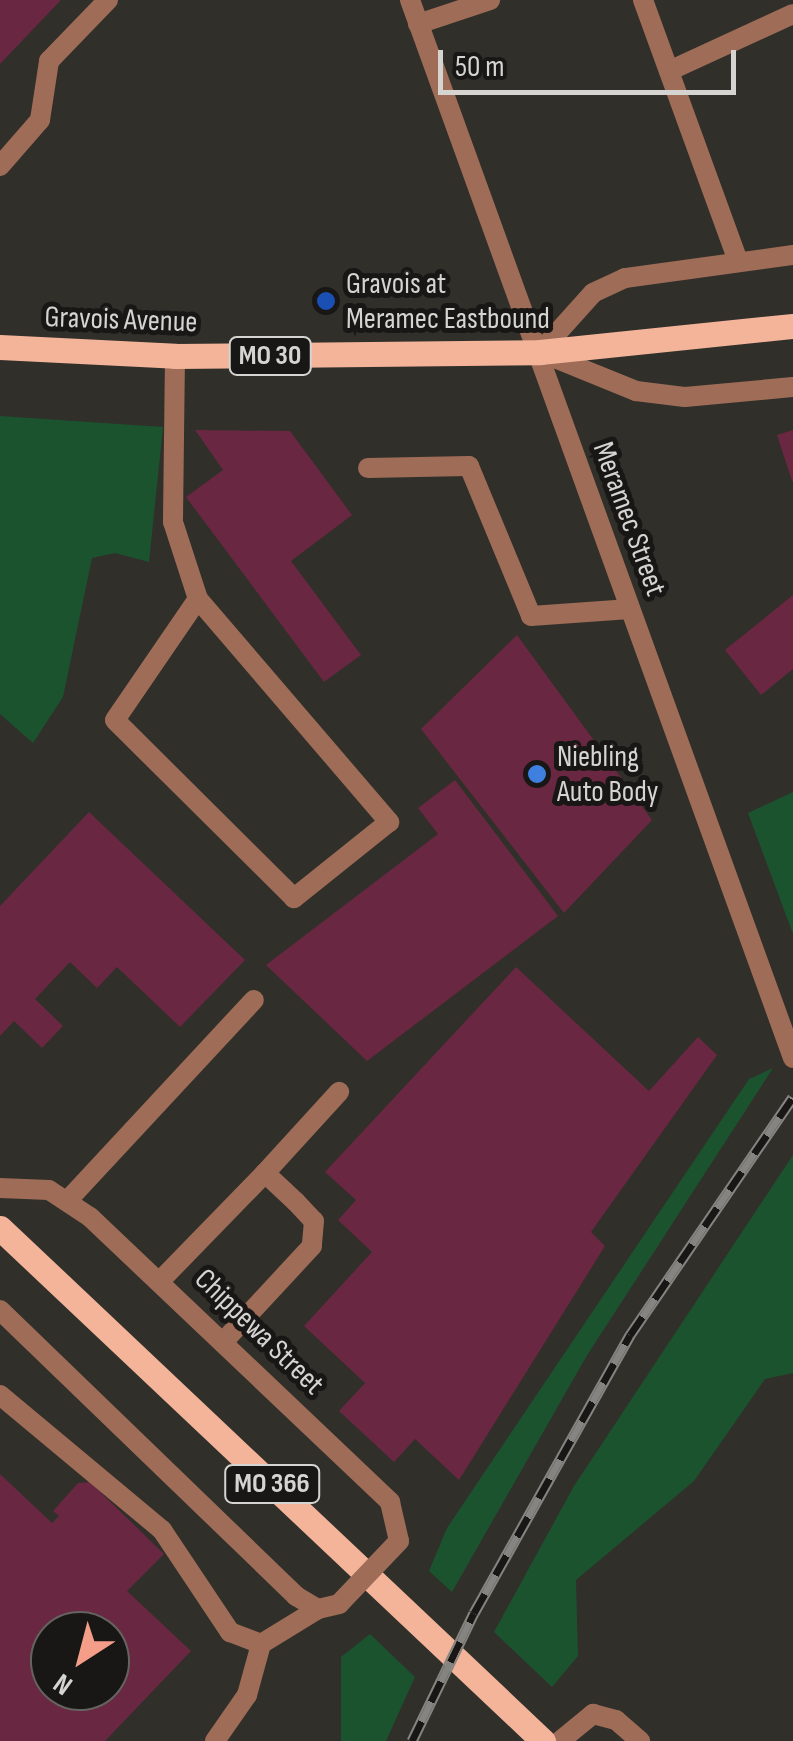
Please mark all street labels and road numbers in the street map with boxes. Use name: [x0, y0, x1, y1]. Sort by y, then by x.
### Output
street label: Gravois Avenue: [44, 299, 198, 341]
road number: MO 30: [228, 333, 312, 379]
street label: Meramec Street: [585, 437, 673, 601]
street label: Chippewa Street: [187, 1261, 331, 1403]
road number: MO 366: [222, 1461, 322, 1507]

